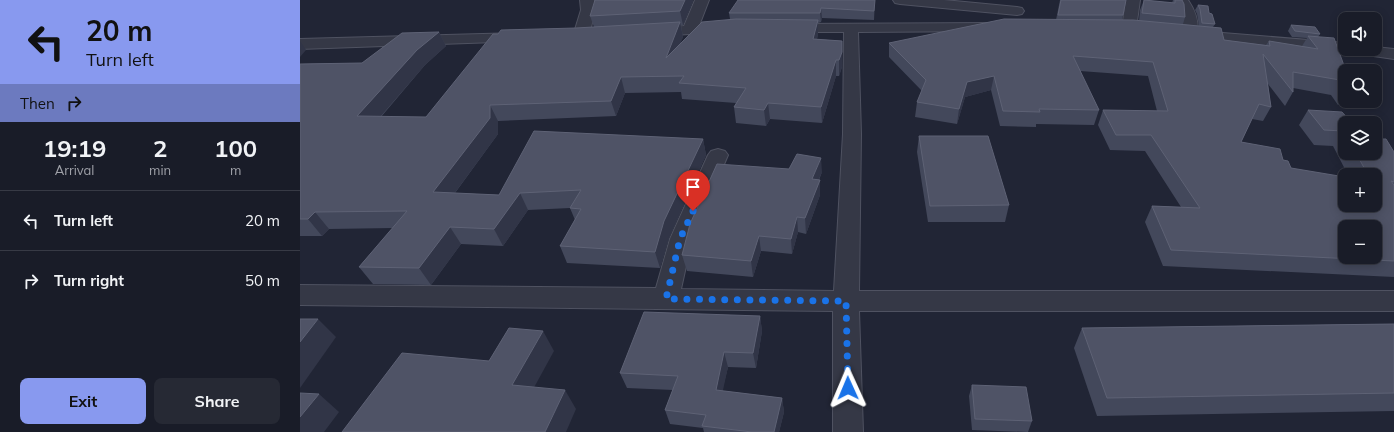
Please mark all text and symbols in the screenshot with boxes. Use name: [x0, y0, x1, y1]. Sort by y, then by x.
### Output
map controls: [1338, 12, 1382, 264]
button: sound: [1338, 12, 1382, 56]
text: 20 m: [86, 13, 152, 48]
icon: left: [20, 16, 72, 68]
text: Turn left: [86, 48, 154, 71]
button: search: [1338, 64, 1382, 108]
icon: right: [63, 92, 85, 114]
text: Then: [20, 94, 55, 113]
button: layers: [1338, 116, 1382, 160]
text: 19:19: [43, 133, 106, 163]
text: 2: [153, 133, 167, 163]
text: 100: [214, 133, 257, 163]
text: Arrival: [55, 162, 94, 178]
text: min: [149, 162, 171, 178]
text: m: [230, 162, 241, 178]
button: +: [1338, 168, 1382, 212]
pin: [676, 170, 710, 211]
icon: arrive: [682, 176, 704, 198]
icon: left: [20, 210, 42, 232]
text: Turn left: [54, 211, 113, 230]
text: 20 m: [245, 211, 280, 230]
button: −: [1338, 220, 1382, 264]
icon: right: [20, 270, 42, 292]
text: Turn right: [54, 271, 124, 290]
text: 50 m: [245, 271, 280, 290]
position arrow: [827, 367, 869, 409]
button: Exit: [20, 378, 146, 424]
button: Share: [154, 378, 280, 424]

